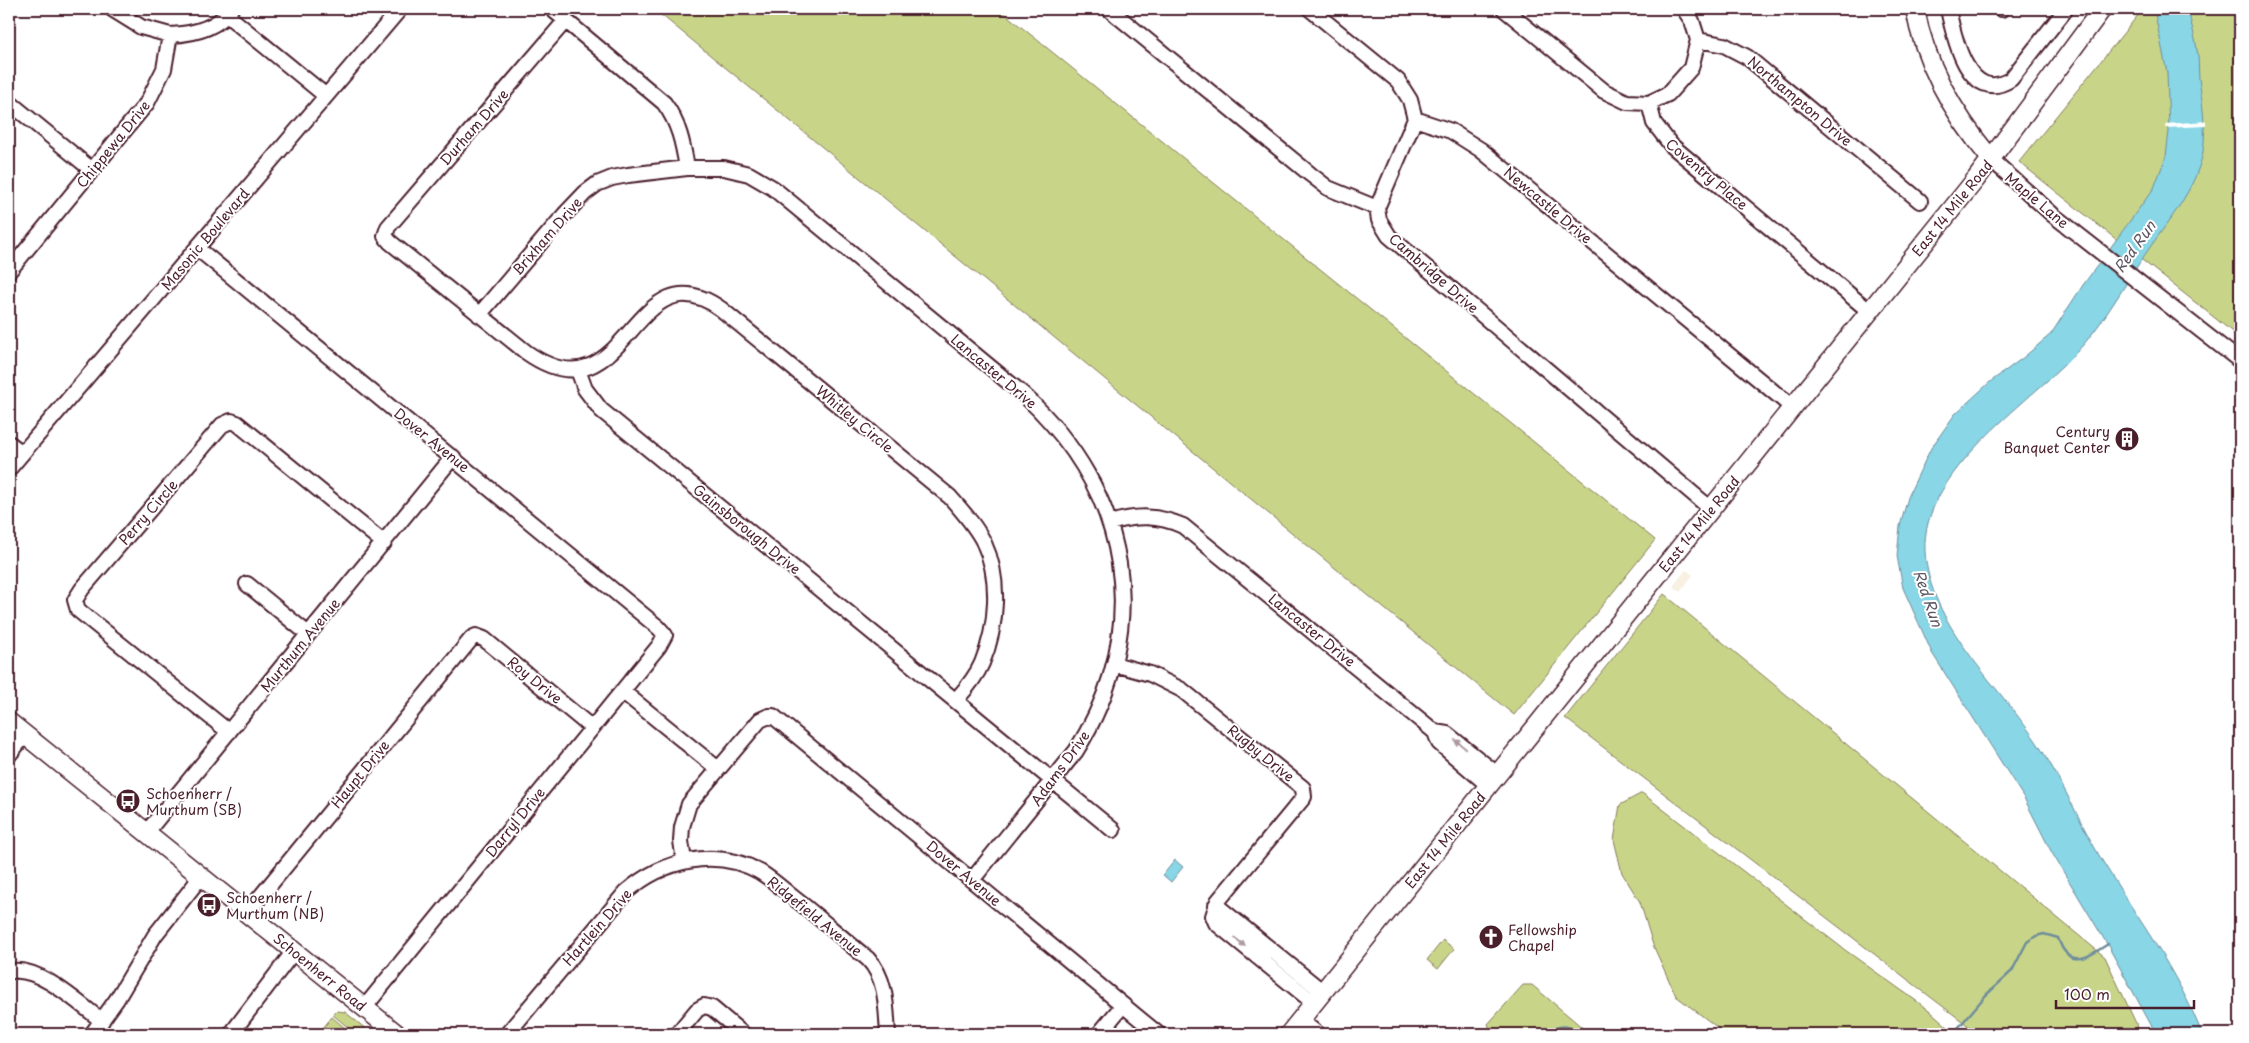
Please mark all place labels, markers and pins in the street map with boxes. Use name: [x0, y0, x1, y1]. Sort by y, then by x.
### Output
place label: Century Banquet Center: [2003, 421, 2110, 458]
building icon: Century Banquet Center: [2114, 426, 2140, 452]
place label: Schoenherr / Murthum (SB): [146, 783, 242, 820]
bus stop icon: Schoenherr / Murthum (SB): [115, 788, 141, 814]
place label: Schoenherr / Murthum (NB): [226, 887, 324, 924]
bus stop icon: Schoenherr / Murthum (NB): [196, 892, 222, 918]
place label: Fellowship Chapel: [1508, 919, 1577, 956]
church icon: Fellowship Chapel: [1478, 924, 1504, 950]

